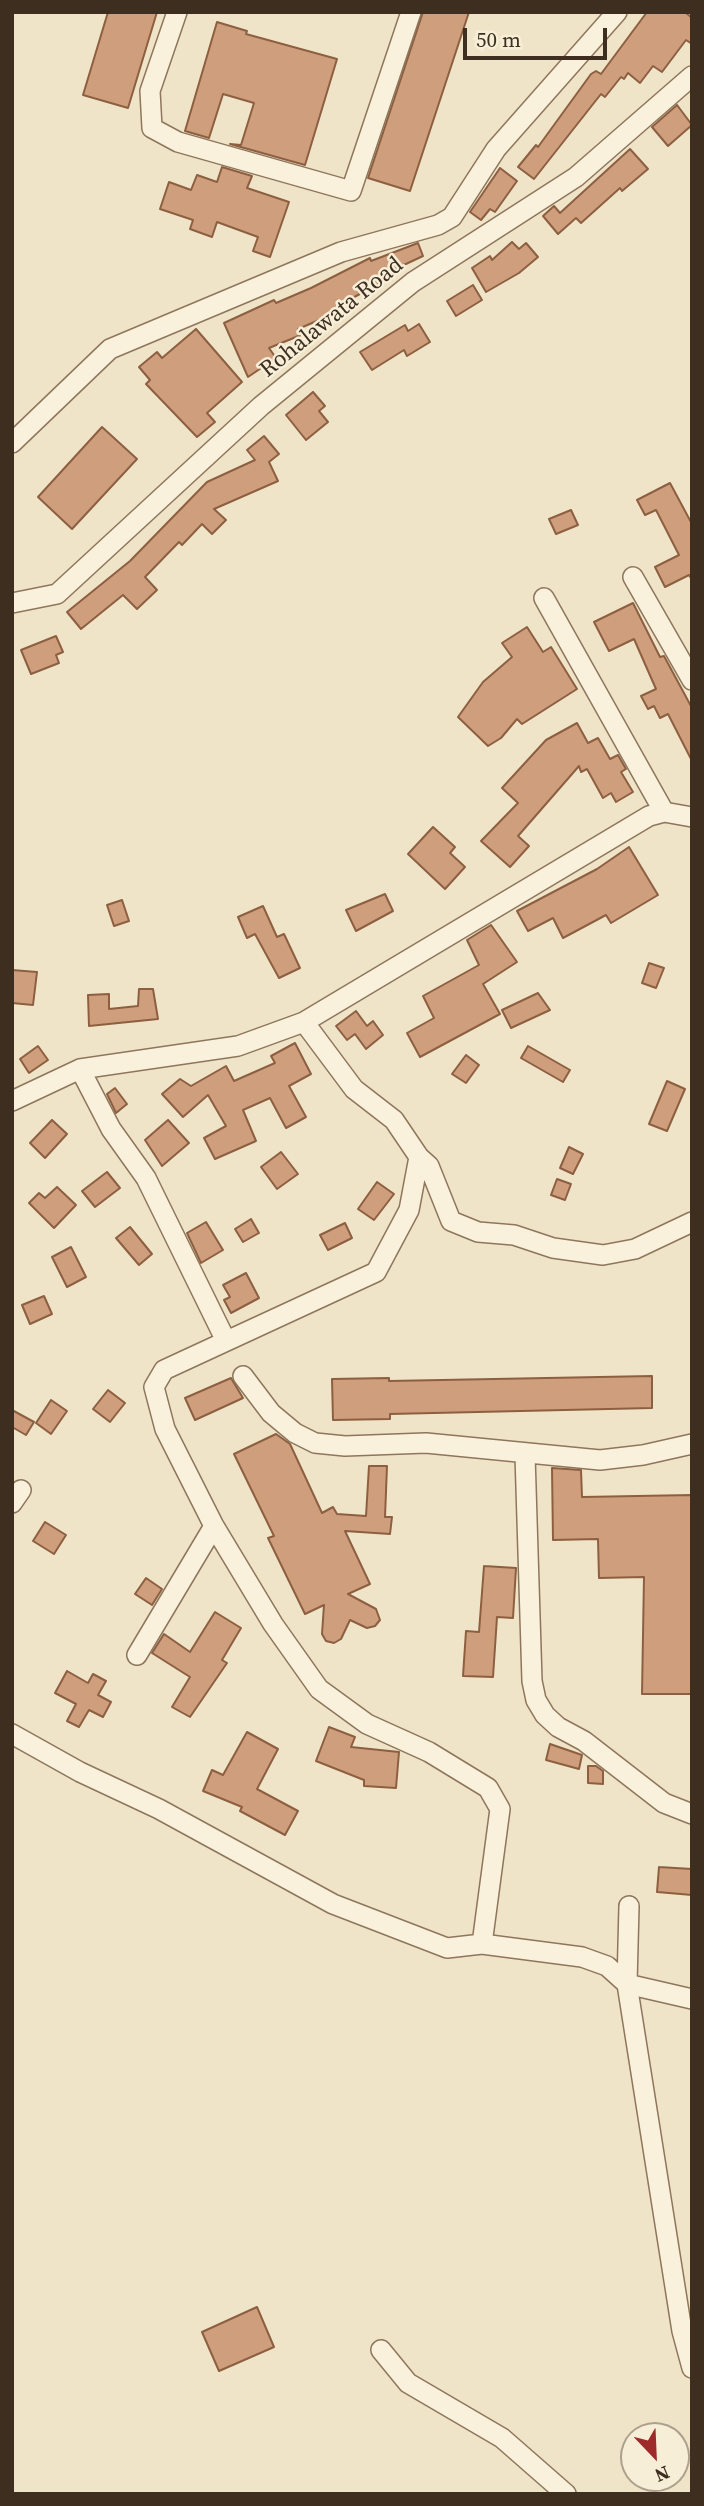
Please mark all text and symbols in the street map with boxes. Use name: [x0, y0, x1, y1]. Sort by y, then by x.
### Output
scale bar: [466, 14, 610, 58]
text: 50 m: [476, 25, 521, 54]
street label: Rohalawata Road: [255, 252, 409, 384]
north arrow: [620, 2422, 690, 2492]
text: N: [651, 2460, 674, 2489]

